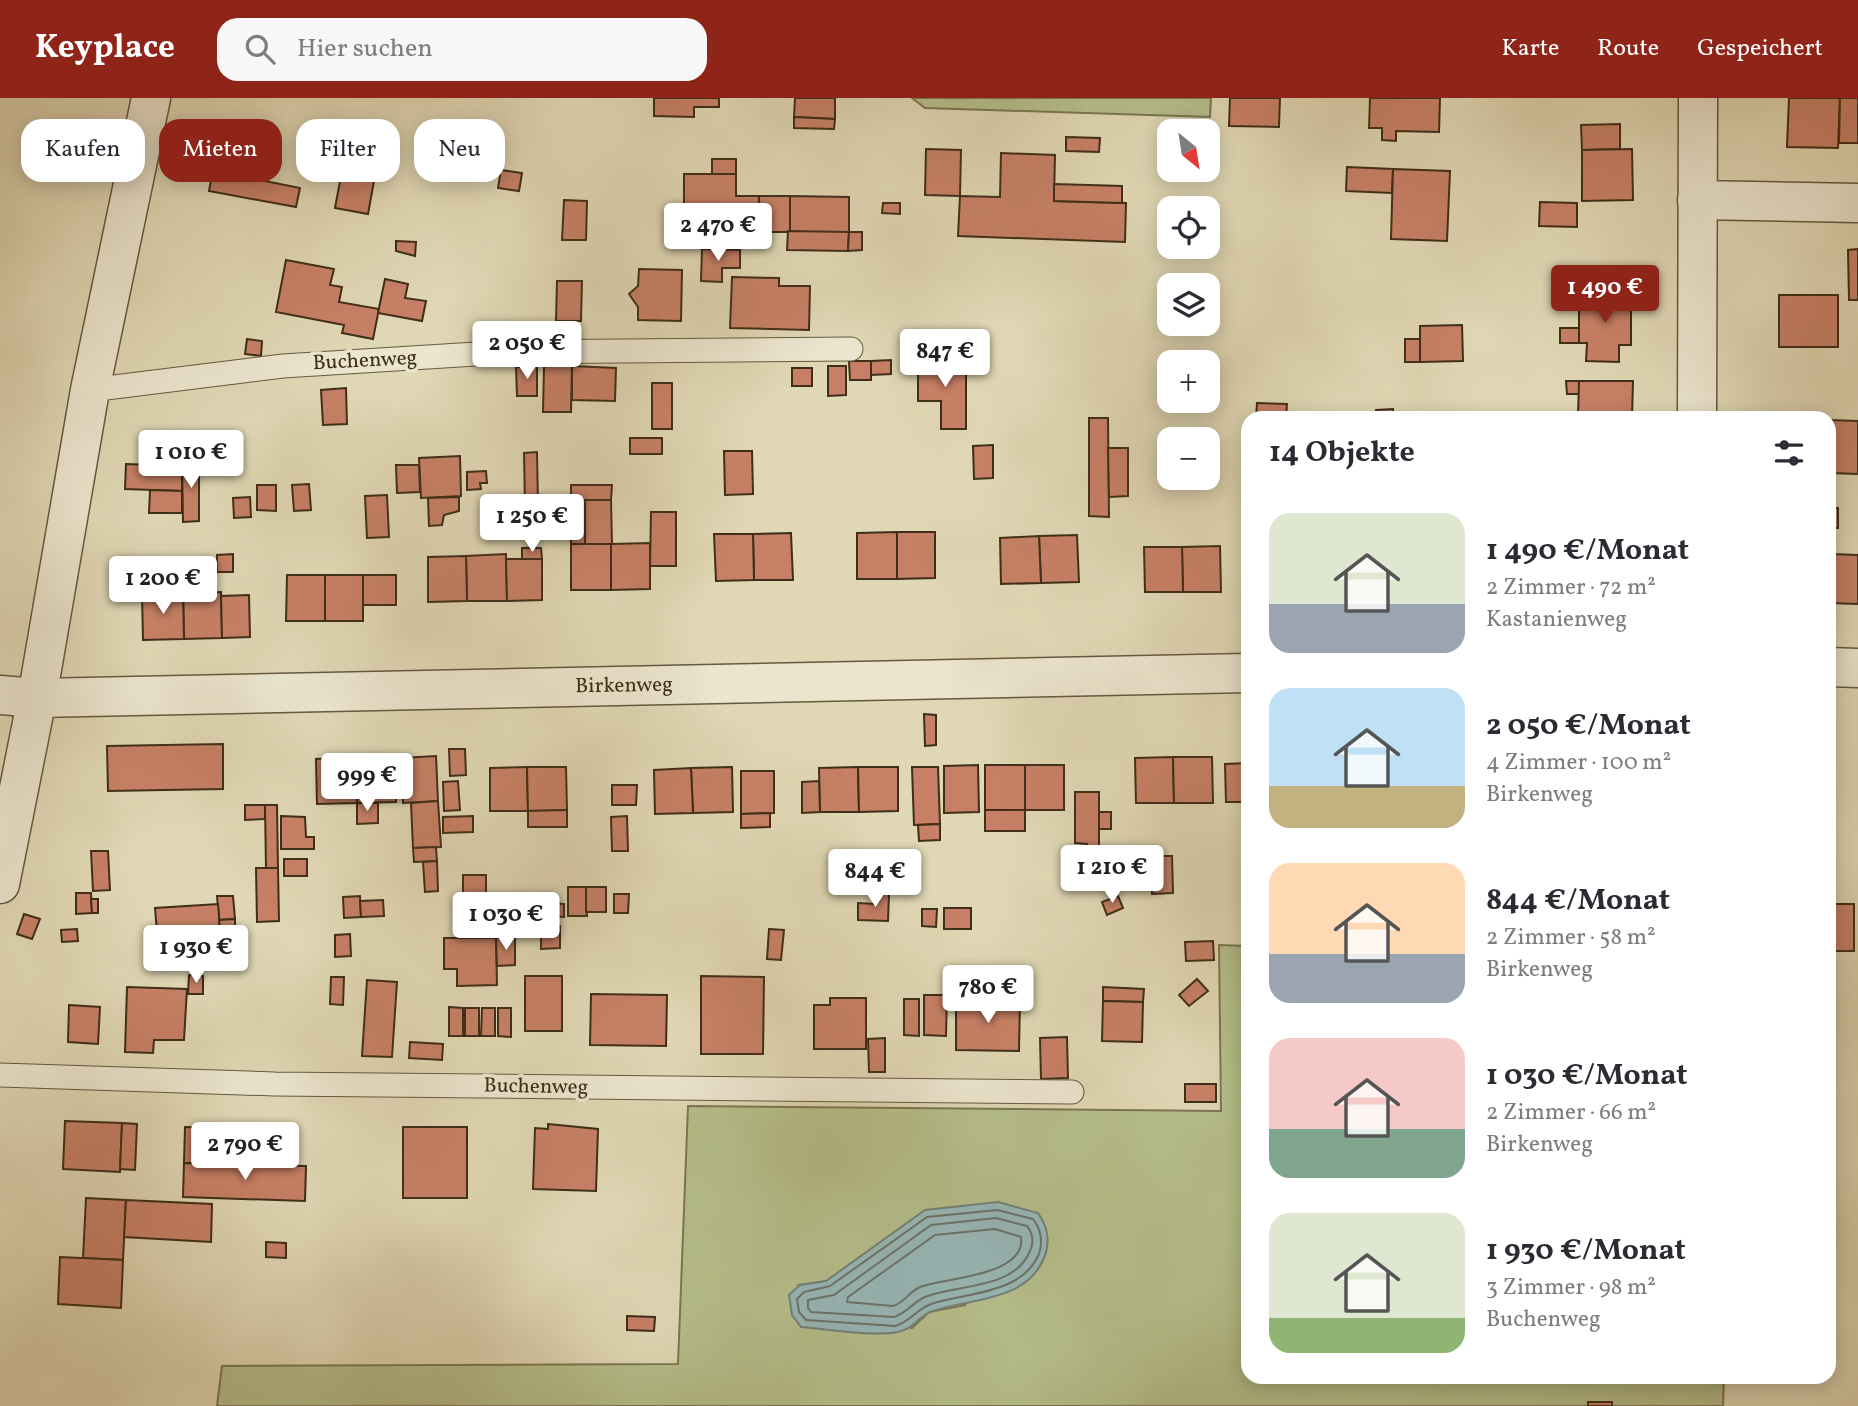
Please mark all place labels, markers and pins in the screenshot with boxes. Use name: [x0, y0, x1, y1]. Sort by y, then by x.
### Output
pin: 2 470 €: [653, 204, 783, 263]
pin: 1 490 €: [1540, 266, 1670, 325]
pin: 2 050 €: [462, 322, 592, 381]
pin: 847 €: [896, 330, 994, 389]
pin: 1 010 €: [126, 430, 256, 490]
pin: 1 250 €: [467, 494, 597, 554]
pin: 1 200 €: [98, 556, 228, 616]
pin: 999 €: [318, 754, 416, 813]
pin: 1 210 €: [1047, 846, 1177, 905]
pin: 844 €: [826, 850, 924, 909]
pin: 1 030 €: [441, 892, 571, 952]
pin: 1 930 €: [131, 926, 261, 985]
pin: 780 €: [939, 965, 1037, 1025]
pin: 2 790 €: [180, 1122, 310, 1182]

